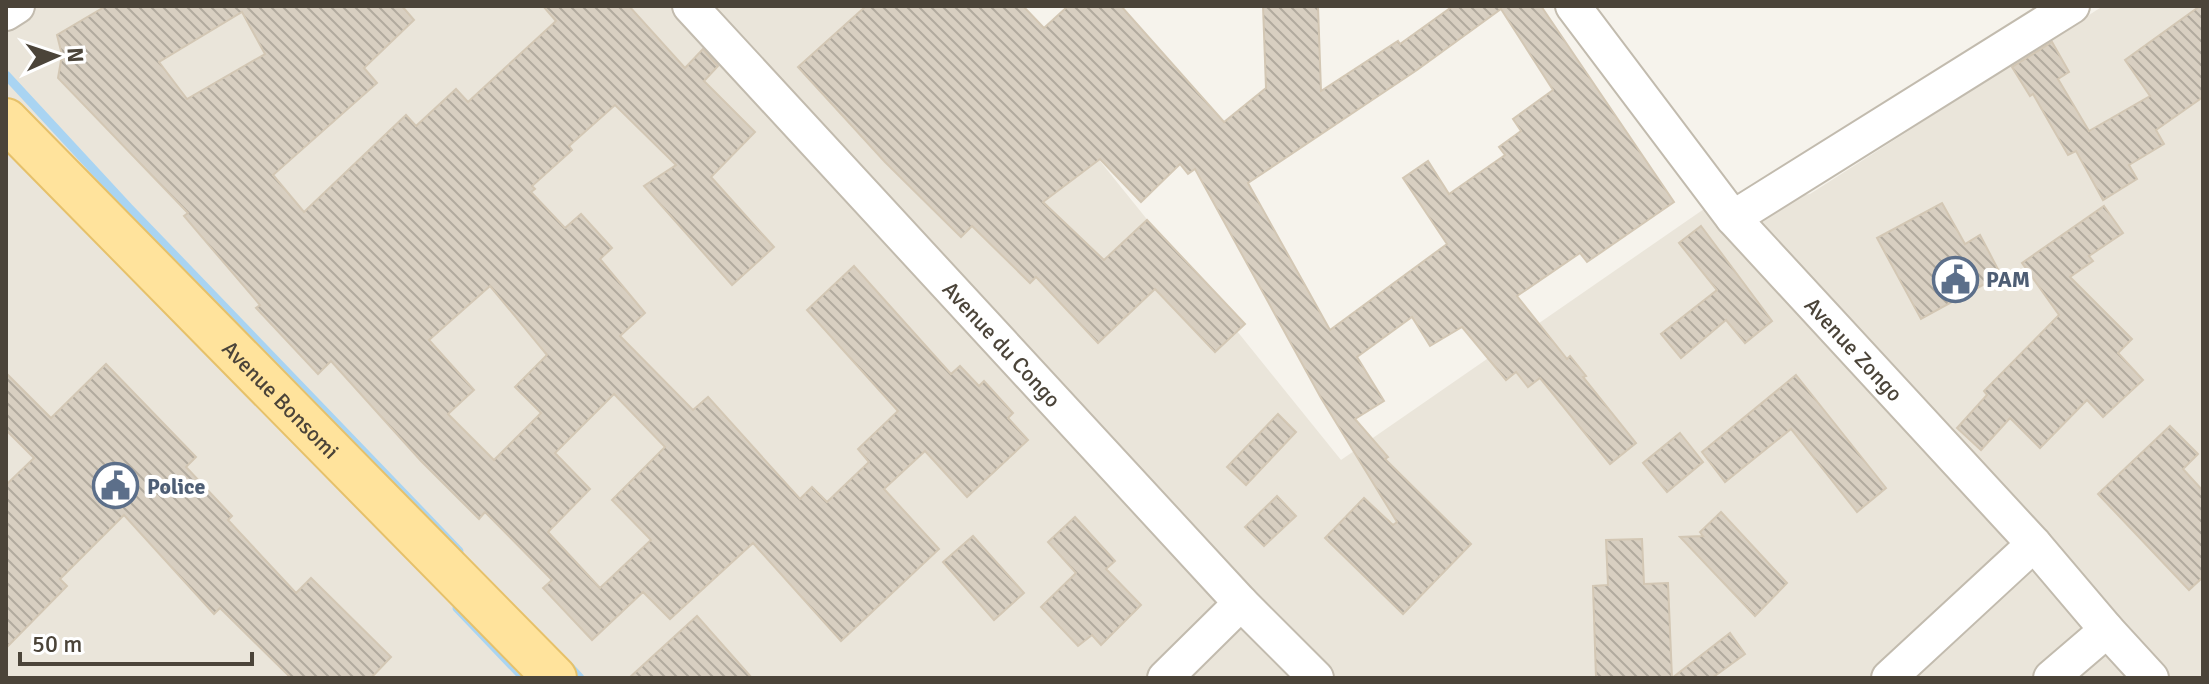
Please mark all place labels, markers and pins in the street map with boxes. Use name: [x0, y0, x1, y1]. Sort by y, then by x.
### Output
public building icon: PAM: [1931, 255, 1979, 303]
place label: PAM: [1986, 266, 2030, 293]
public building icon: Police: [92, 462, 140, 510]
place label: Police: [147, 473, 205, 500]

